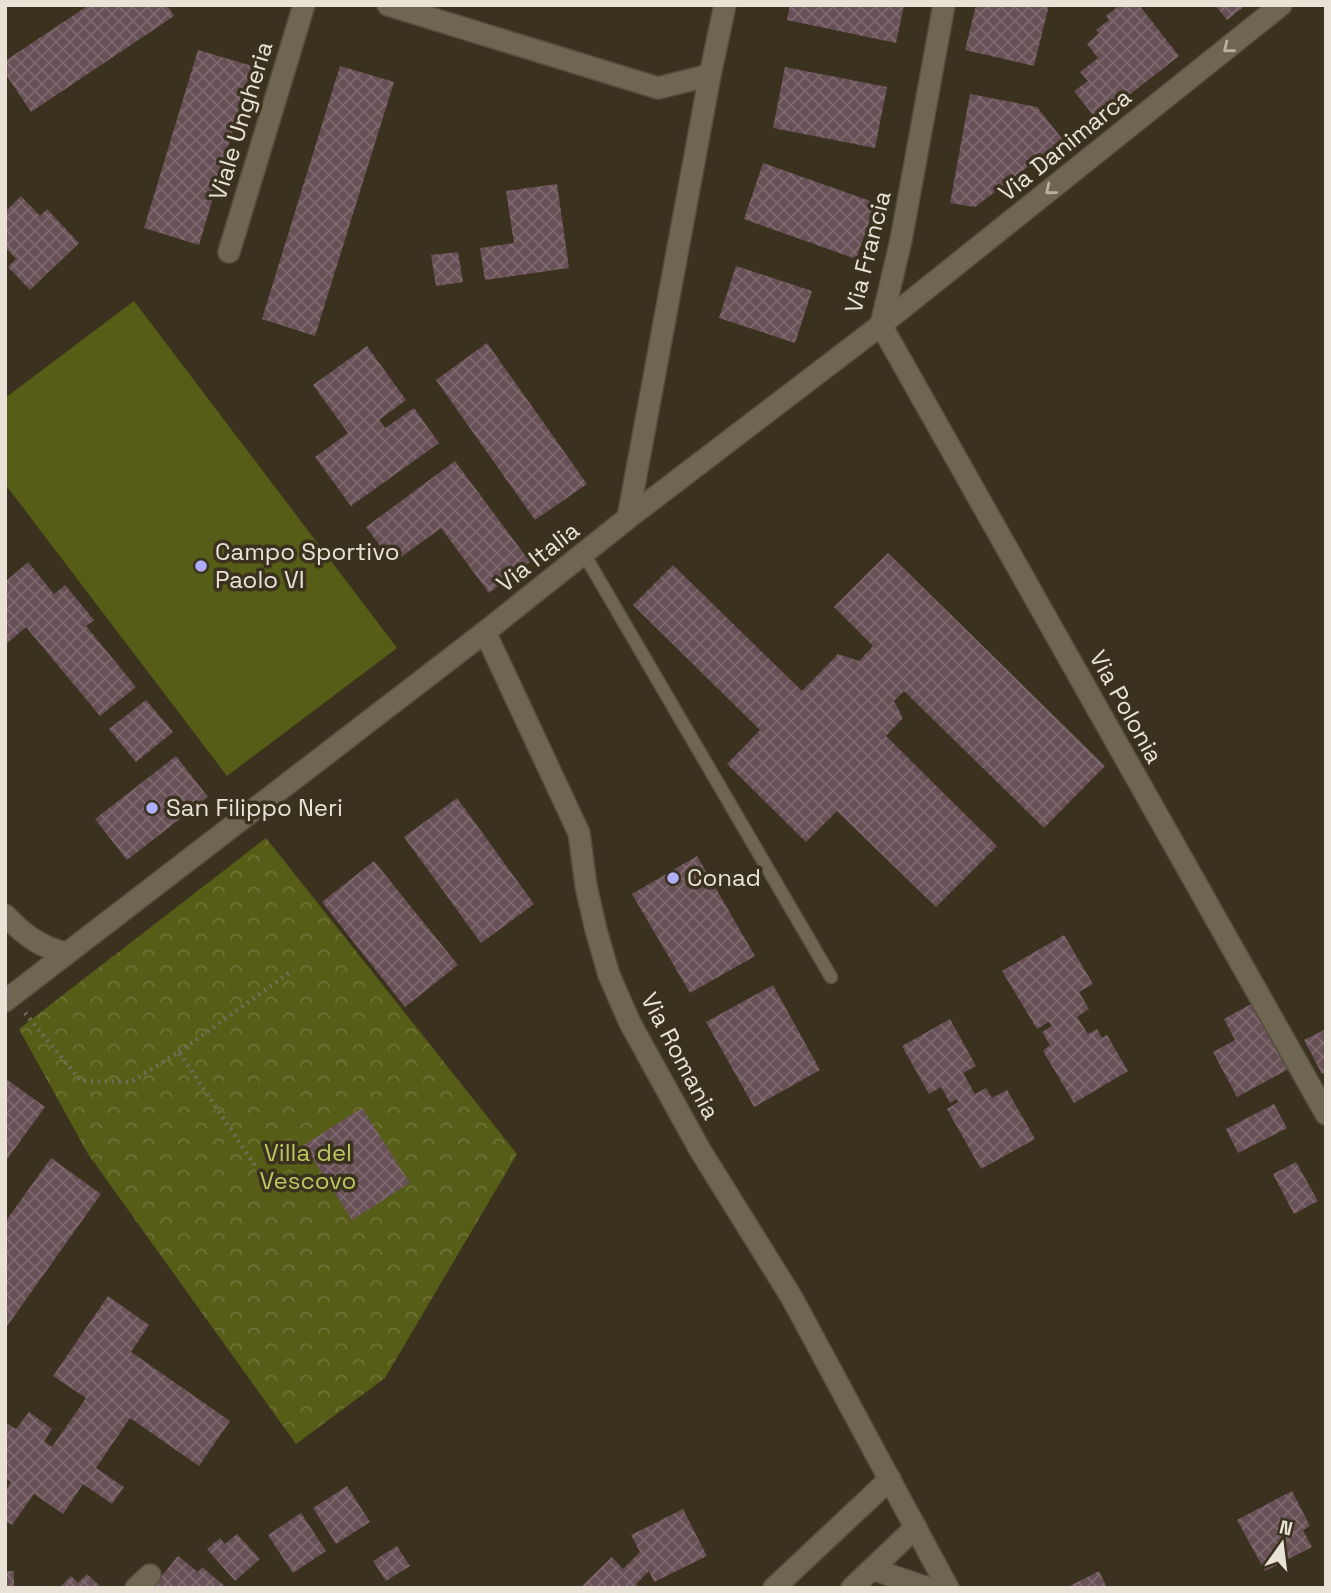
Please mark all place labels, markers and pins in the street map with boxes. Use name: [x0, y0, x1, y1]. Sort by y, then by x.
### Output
place label: Campo Sportivo Paolo VI: [215, 536, 400, 595]
marker: Campo Sportivo Paolo VI: [193, 558, 209, 574]
place label: San Filippo Neri: [166, 792, 343, 823]
marker: San Filippo Neri: [144, 800, 160, 816]
place label: Conad: [687, 862, 761, 893]
marker: Conad: [665, 870, 681, 886]

